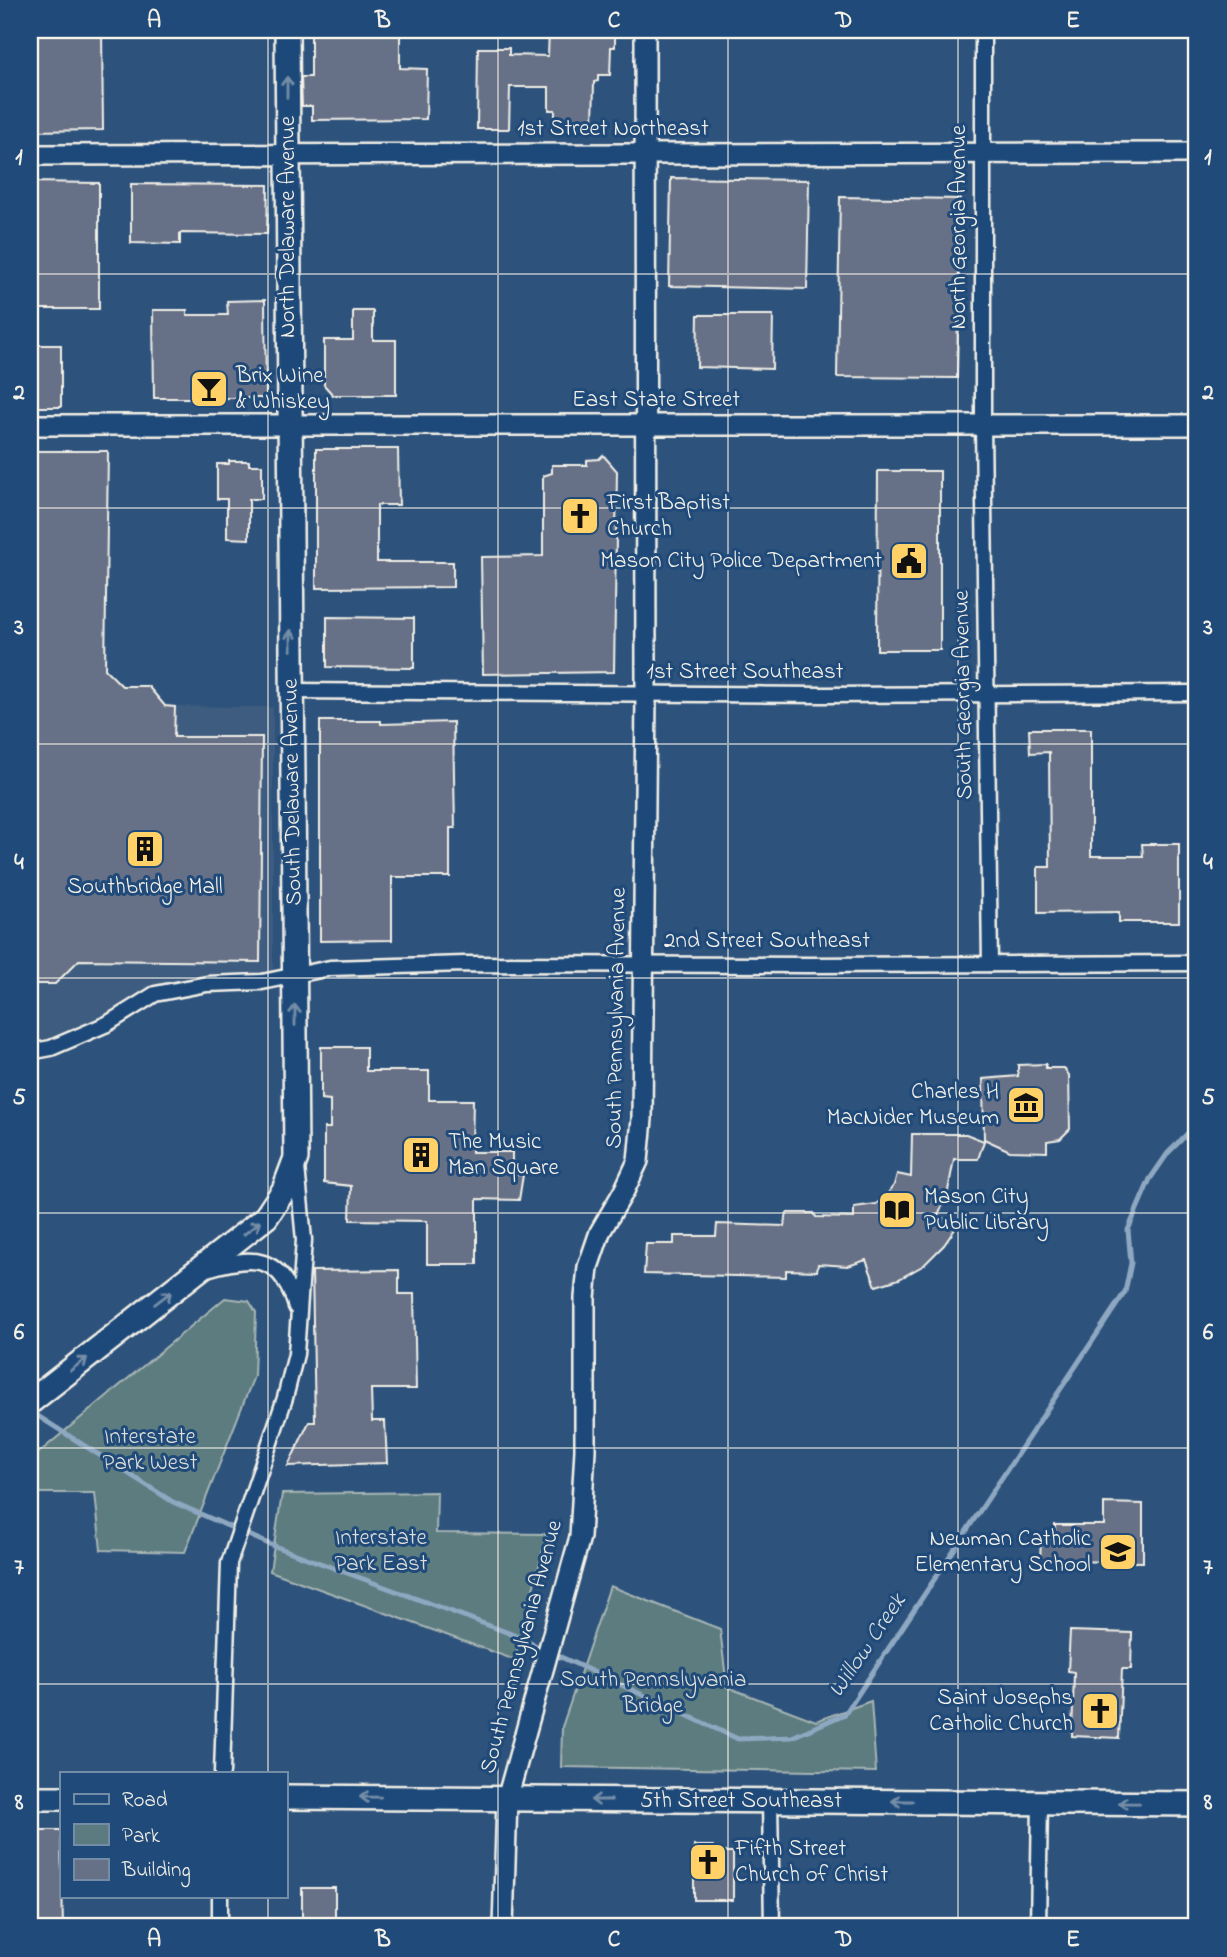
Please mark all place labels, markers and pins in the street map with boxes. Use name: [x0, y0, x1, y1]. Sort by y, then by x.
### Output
place label: Brix Wine & Whiskey: [235, 360, 330, 421]
bar icon: Brix Wine & Whiskey: [188, 368, 230, 410]
place label: First Baptist Church: [606, 487, 730, 546]
church icon: First Baptist Church: [559, 495, 601, 537]
public building icon: Mason City Police Department: [888, 540, 930, 582]
place label: Mason City Police Department: [600, 545, 882, 580]
building icon: Southbridge Mall: [124, 828, 166, 870]
place label: Southbridge Mall: [67, 871, 223, 905]
place label: Charles H MacNider Museum: [827, 1076, 999, 1135]
museum icon: Charles H MacNider Museum: [1005, 1084, 1047, 1126]
place label: The Music Man Square: [448, 1126, 559, 1185]
building icon: The Music Man Square: [400, 1134, 442, 1176]
place label: Mason City Public Library: [924, 1181, 1049, 1242]
library icon: Mason City Public Library: [876, 1189, 918, 1231]
place label: Newman Catholic Elementary School: [915, 1523, 1092, 1584]
school or university icon: Newman Catholic Elementary School: [1097, 1531, 1139, 1573]
place label: Saint Josephs Catholic Church: [929, 1682, 1073, 1741]
church icon: Saint Josephs Catholic Church: [1079, 1690, 1121, 1732]
place label: Fifth Street Church of Christ: [734, 1833, 889, 1892]
church icon: Fifth Street Church of Christ: [687, 1841, 729, 1883]

